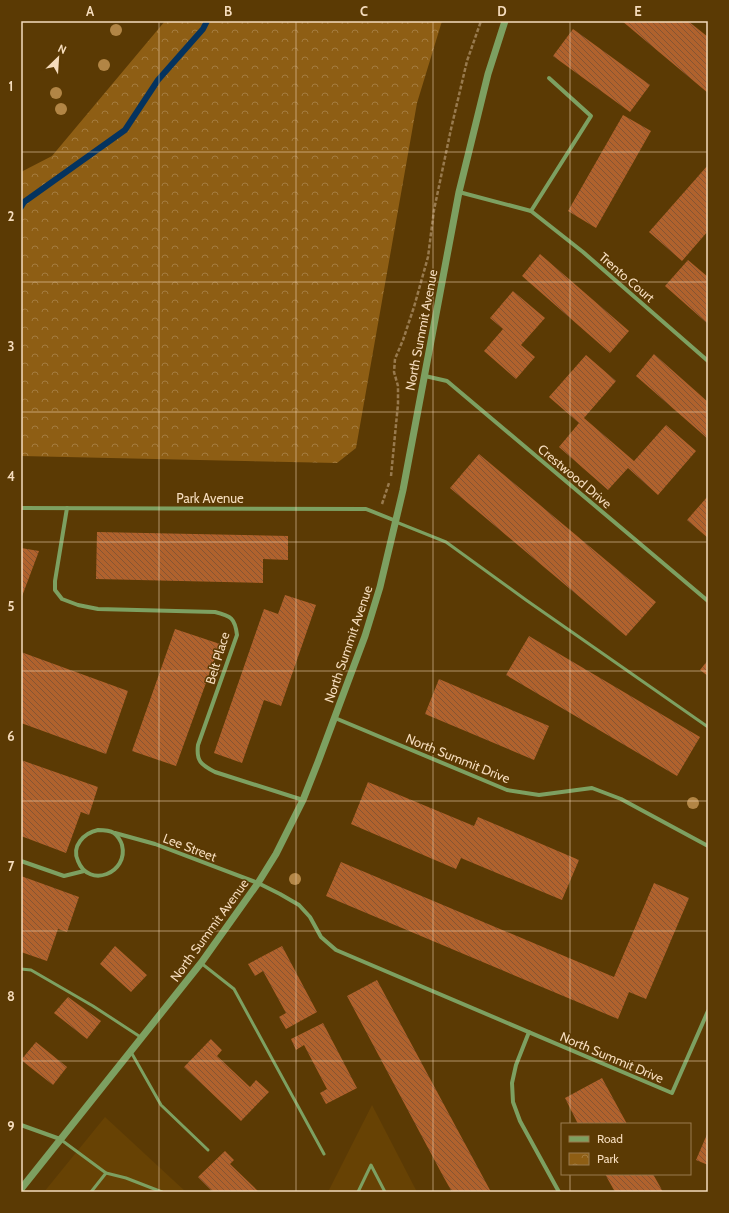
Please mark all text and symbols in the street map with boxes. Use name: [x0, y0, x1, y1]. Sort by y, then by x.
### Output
text: A: [86, 3, 95, 19]
text: B: [224, 3, 232, 19]
text: C: [360, 3, 368, 19]
text: D: [497, 3, 507, 19]
text: E: [634, 3, 642, 19]
north arrow: [38, 38, 78, 78]
text: N: [56, 41, 69, 57]
text: 1: [9, 78, 13, 94]
text: 2: [8, 208, 15, 224]
street label: Trento Court: [596, 249, 658, 306]
street label: North Summit Avenue: [401, 268, 441, 392]
text: 3: [7, 338, 15, 354]
street label: Crestwood Drive: [535, 441, 615, 512]
text: 4: [7, 468, 15, 484]
street label: Park Avenue: [176, 490, 244, 506]
street label: North Summit Avenue: [320, 583, 376, 705]
text: 5: [8, 598, 15, 614]
street label: Belt Place: [201, 630, 233, 686]
text: 6: [7, 728, 15, 744]
street label: North Summit Drive: [404, 730, 513, 786]
street label: Lee Street: [161, 829, 220, 865]
text: 7: [8, 858, 15, 874]
street label: North Summit Avenue: [166, 875, 252, 984]
text: 8: [7, 988, 15, 1004]
street label: North Summit Drive: [558, 1028, 666, 1086]
text: 9: [7, 1118, 15, 1134]
legend: [561, 1123, 691, 1175]
text: Road: [597, 1131, 623, 1146]
text: Park: [597, 1151, 619, 1166]

